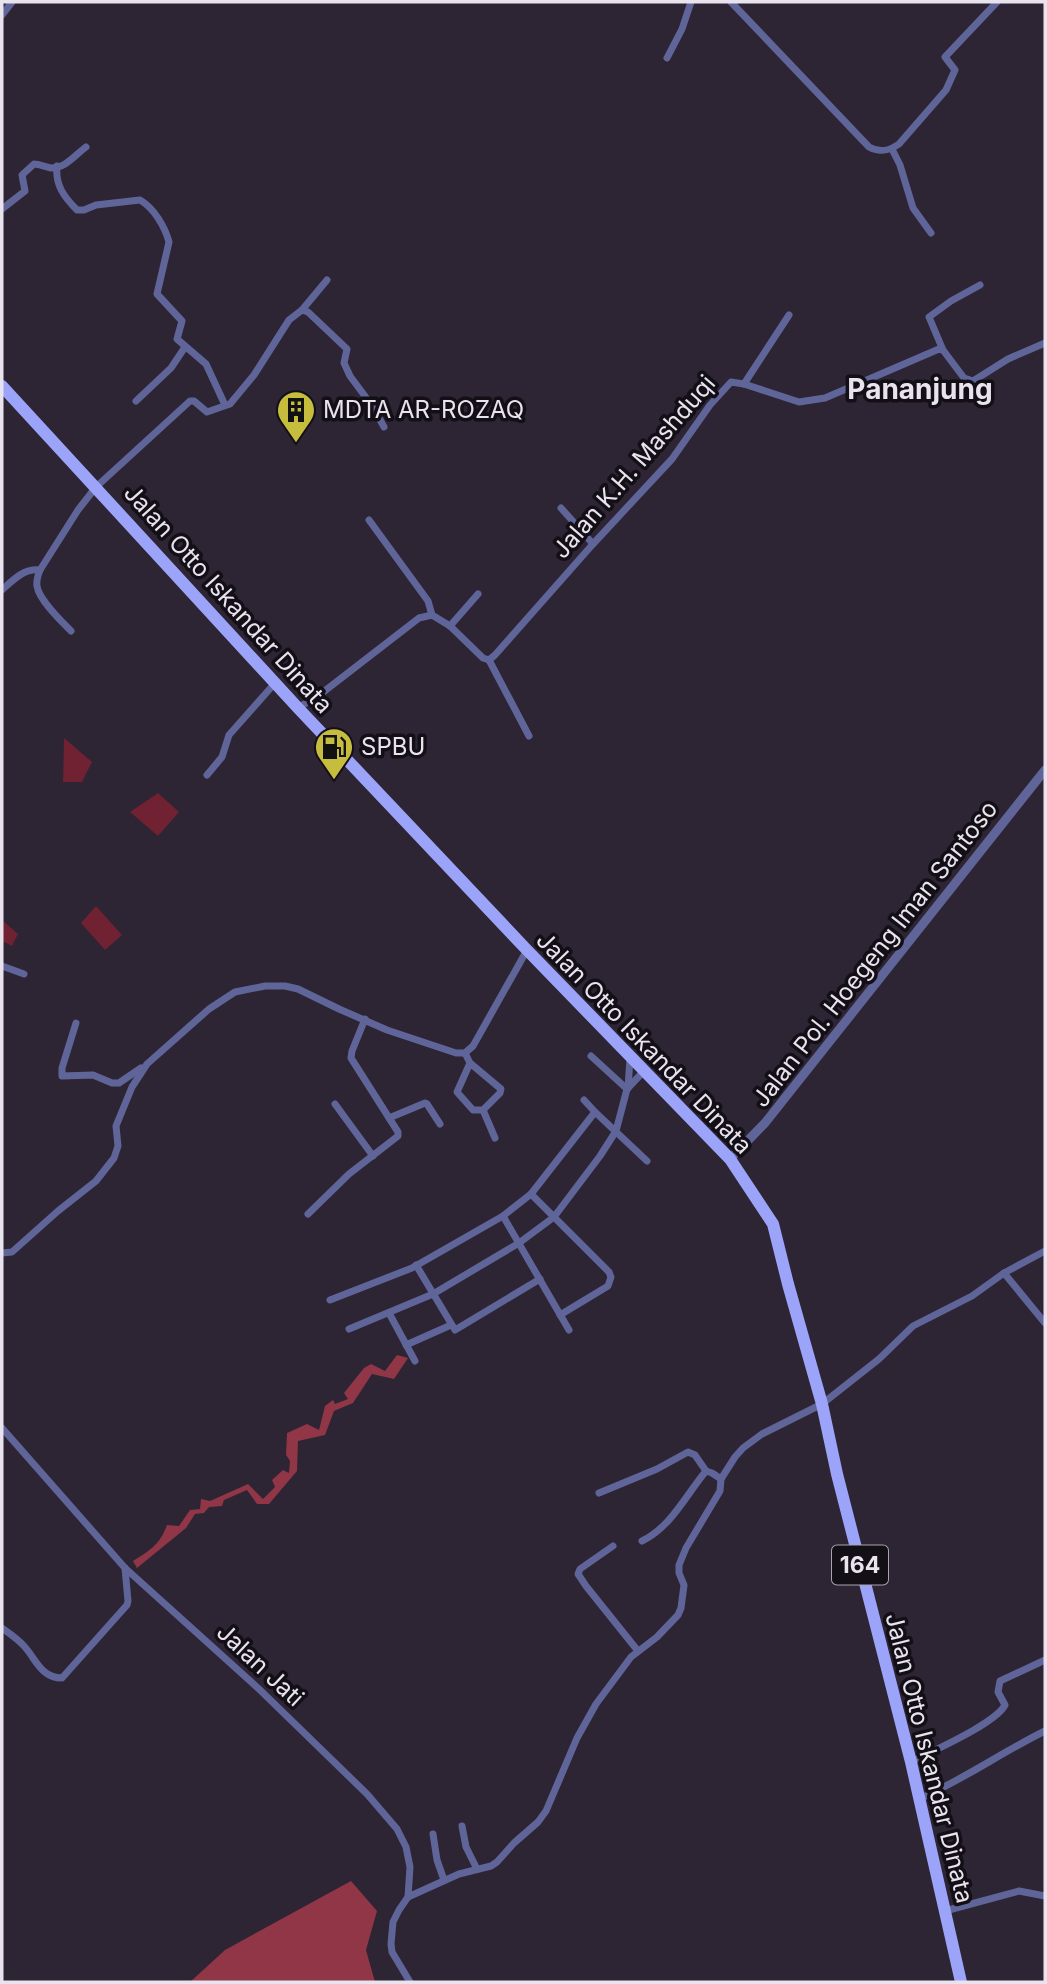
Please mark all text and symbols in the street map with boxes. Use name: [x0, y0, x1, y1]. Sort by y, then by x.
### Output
street label: Jalan K.H. Mashduqi: [546, 369, 721, 564]
district label: Pananjung: [847, 372, 993, 406]
building icon: MDTA AR-ROZAQ: [275, 389, 317, 444]
place label: MDTA AR-ROZAQ: [323, 395, 524, 424]
street label: Jalan Otto Iskandar Dinata: [118, 478, 339, 719]
fuel station icon: SPBU: [313, 726, 355, 781]
place label: SPBU: [361, 732, 425, 761]
street label: Jalan Pol. Hoegeng Iman Santoso: [746, 795, 1003, 1113]
street label: Jalan Otto Iskandar Dinata: [530, 925, 758, 1160]
road number: 164: [832, 1546, 888, 1584]
street label: Jalan Otto Iskandar Dinata: [879, 1610, 980, 1906]
street label: Jalan Jati: [211, 1617, 310, 1712]

